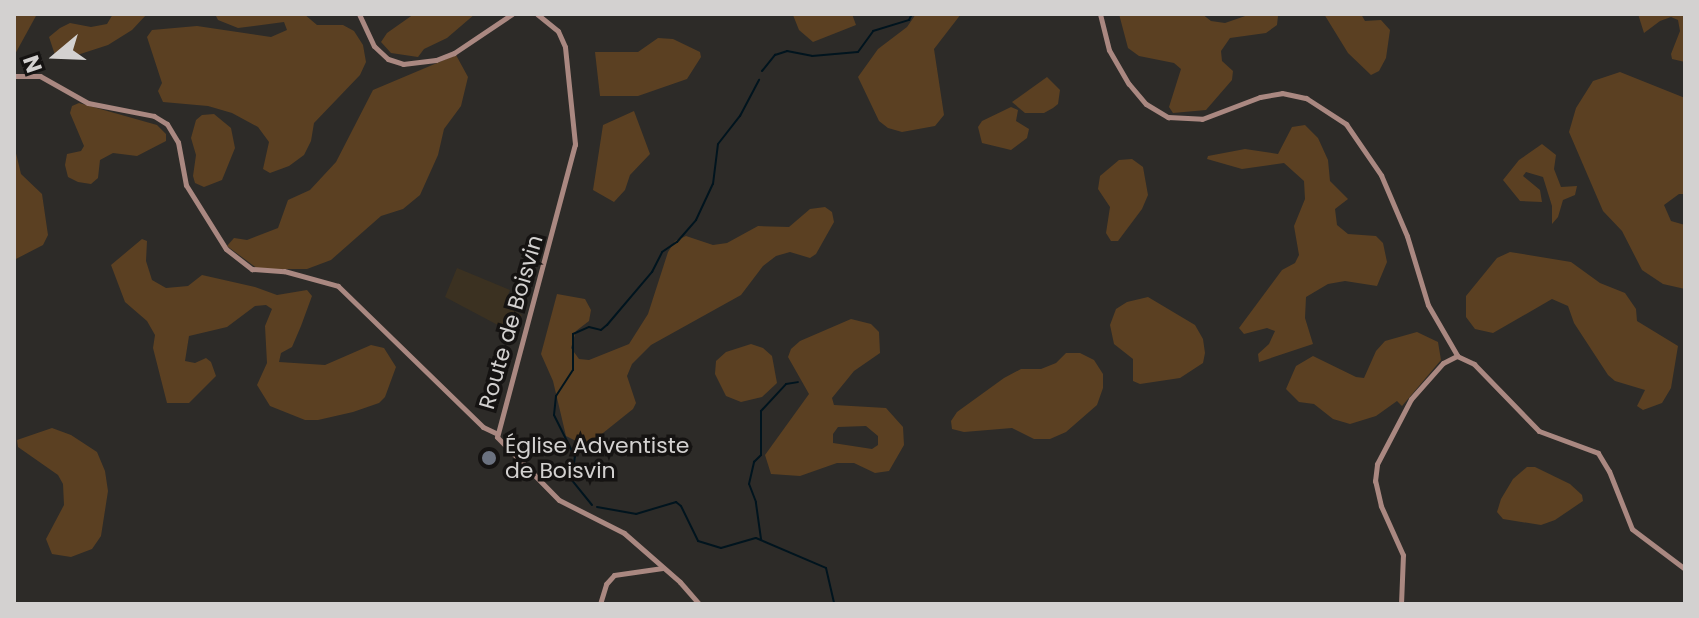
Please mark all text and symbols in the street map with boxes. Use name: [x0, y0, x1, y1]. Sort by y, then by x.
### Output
north arrow: [16, 16, 96, 96]
text: N: [15, 51, 50, 77]
street label: Route de Boisvin: [474, 232, 548, 412]
place label: Église Adventiste de Boisvin: [505, 432, 689, 484]
marker: Église Adventiste de Boisvin: [480, 449, 498, 467]

